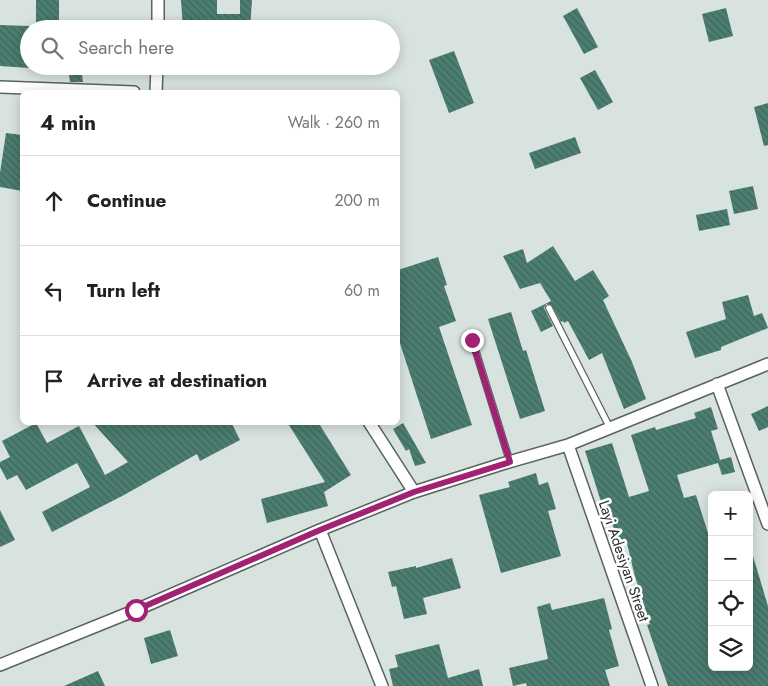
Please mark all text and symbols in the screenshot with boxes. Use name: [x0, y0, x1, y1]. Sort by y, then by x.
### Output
search box: [20, 20, 400, 75]
icon: search: [38, 34, 66, 62]
text: Search here: [78, 34, 174, 61]
text: 4 min: [40, 108, 96, 138]
text: Walk · 260 m: [288, 111, 380, 134]
icon: ahead: [40, 187, 68, 215]
text: Continue: [87, 187, 166, 214]
text: 200 m: [334, 189, 380, 212]
icon: left: [40, 277, 68, 305]
text: Turn left: [87, 277, 160, 304]
text: 60 m: [344, 279, 380, 302]
route end: [461, 329, 484, 352]
icon: arrive: [40, 367, 68, 395]
text: Arrive at destination: [87, 367, 267, 394]
map controls: [708, 491, 753, 671]
button: +: [708, 491, 753, 536]
street label: Layi Adesiyan Street: [593, 497, 655, 625]
button: −: [708, 536, 753, 581]
button: locate: [708, 581, 753, 626]
route start: [125, 599, 148, 622]
button: layers: [708, 626, 753, 671]

